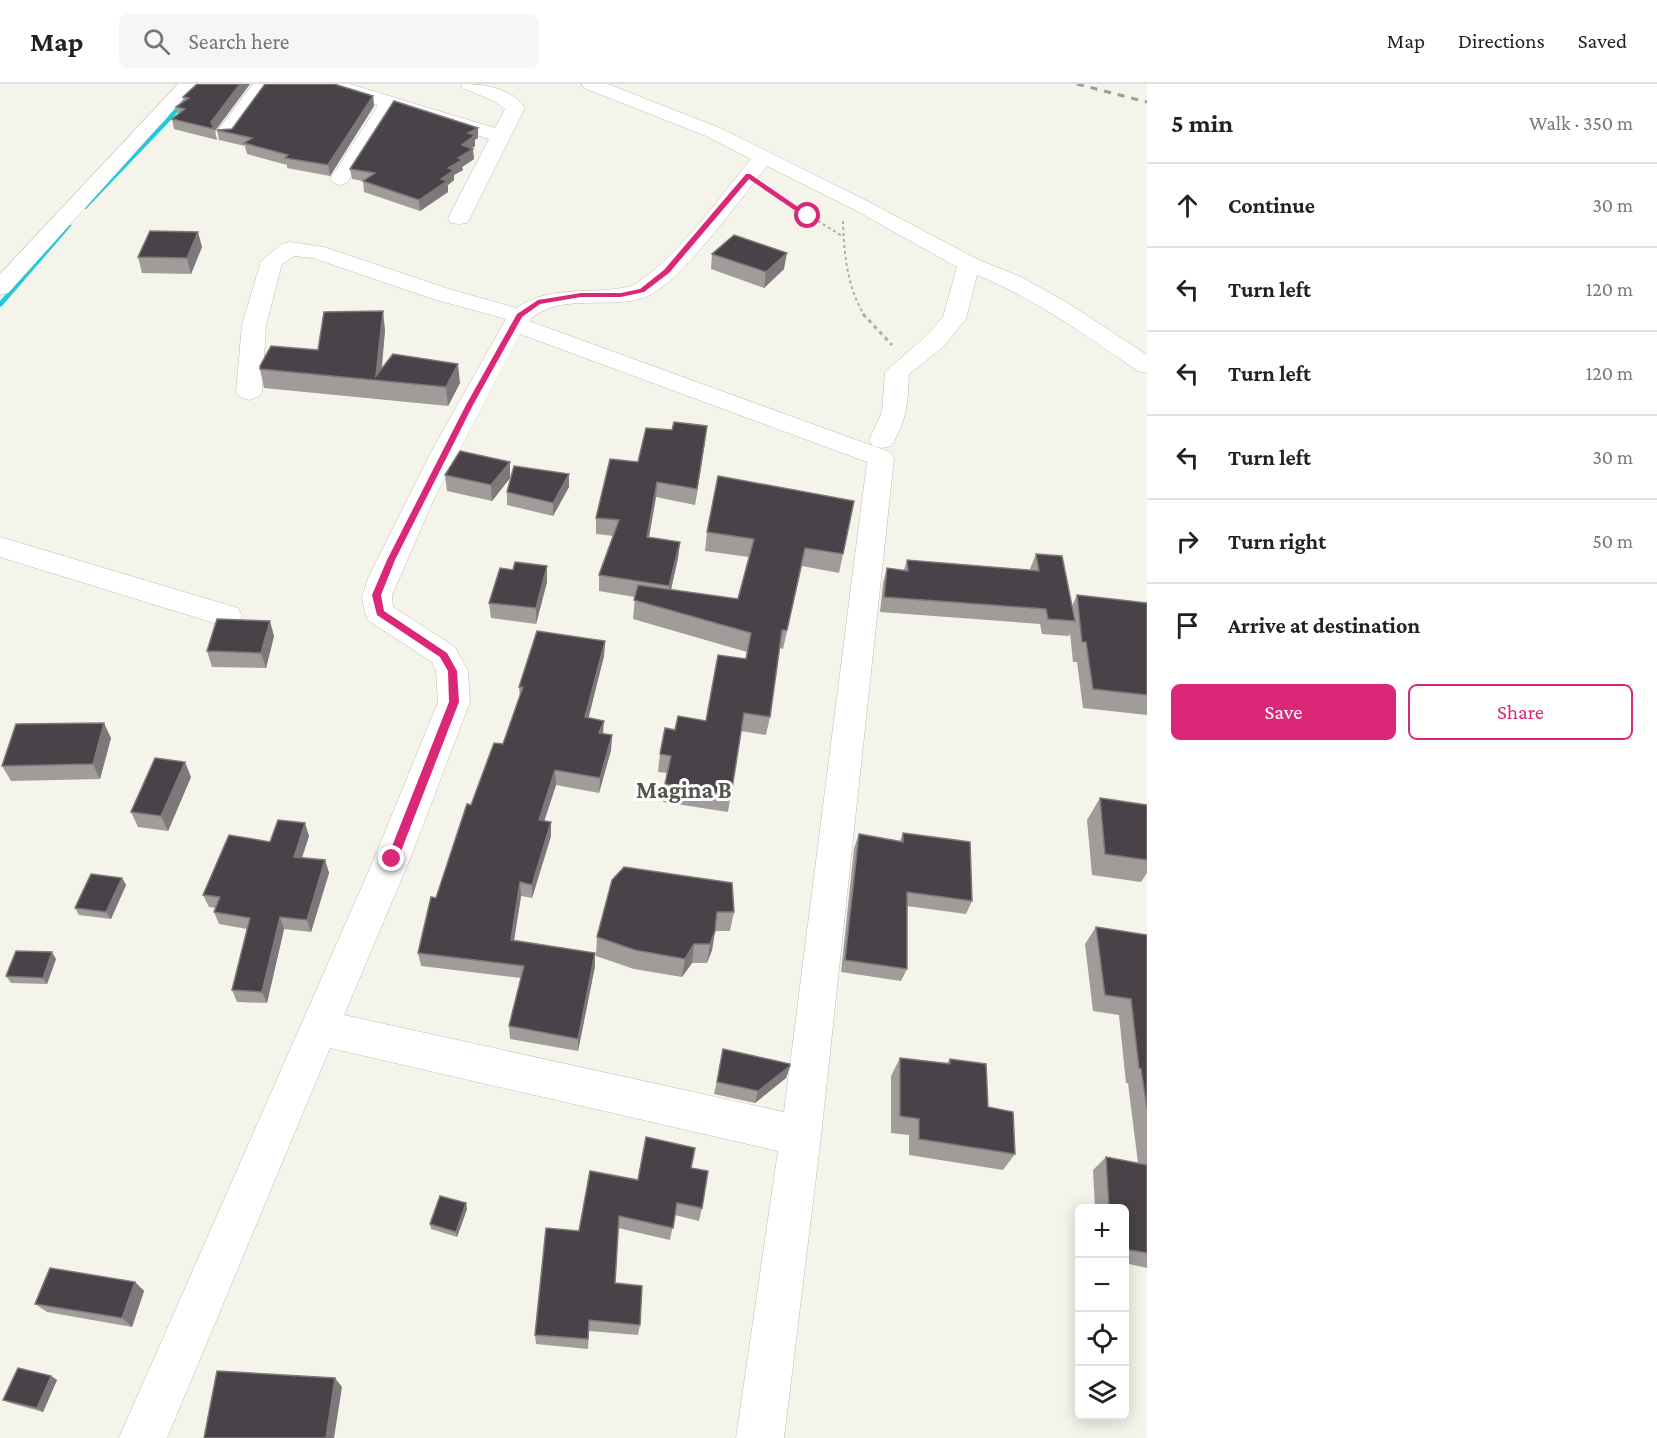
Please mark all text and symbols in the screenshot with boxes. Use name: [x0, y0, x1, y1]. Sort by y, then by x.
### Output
search box: [119, 14, 539, 68]
icon: search: [140, 25, 173, 58]
text: Map: [30, 26, 83, 57]
text: Search here: [188, 29, 289, 54]
text: Map: [1387, 29, 1425, 53]
text: Directions: [1458, 29, 1545, 53]
text: Saved: [1578, 29, 1627, 53]
text: 5 min: [1171, 109, 1233, 138]
text: Walk · 350 m: [1529, 112, 1633, 134]
icon: ahead: [1171, 189, 1204, 222]
text: Continue: [1228, 193, 1315, 218]
text: 30 m: [1592, 194, 1633, 216]
route start: [794, 202, 820, 228]
icon: left: [1171, 273, 1204, 306]
text: Turn left: [1228, 277, 1311, 302]
text: 120 m: [1586, 278, 1633, 300]
icon: left: [1171, 357, 1204, 390]
text: Turn left: [1228, 361, 1311, 386]
text: 120 m: [1586, 362, 1633, 384]
icon: left: [1171, 441, 1204, 474]
text: Turn left: [1228, 445, 1311, 470]
text: 30 m: [1592, 446, 1633, 468]
icon: right: [1171, 525, 1204, 558]
text: Turn right: [1228, 529, 1326, 554]
text: 50 m: [1592, 530, 1633, 552]
icon: arrive: [1171, 609, 1204, 642]
text: Arrive at destination: [1228, 613, 1420, 638]
button: Save: [1171, 684, 1396, 740]
button: Share: [1408, 684, 1633, 740]
district label: Magina B: [636, 776, 732, 803]
route end: [378, 845, 404, 871]
map controls: [1075, 1204, 1129, 1420]
button: +: [1075, 1204, 1129, 1258]
button: −: [1075, 1258, 1129, 1312]
button: locate: [1075, 1312, 1129, 1366]
button: layers: [1075, 1366, 1129, 1420]

